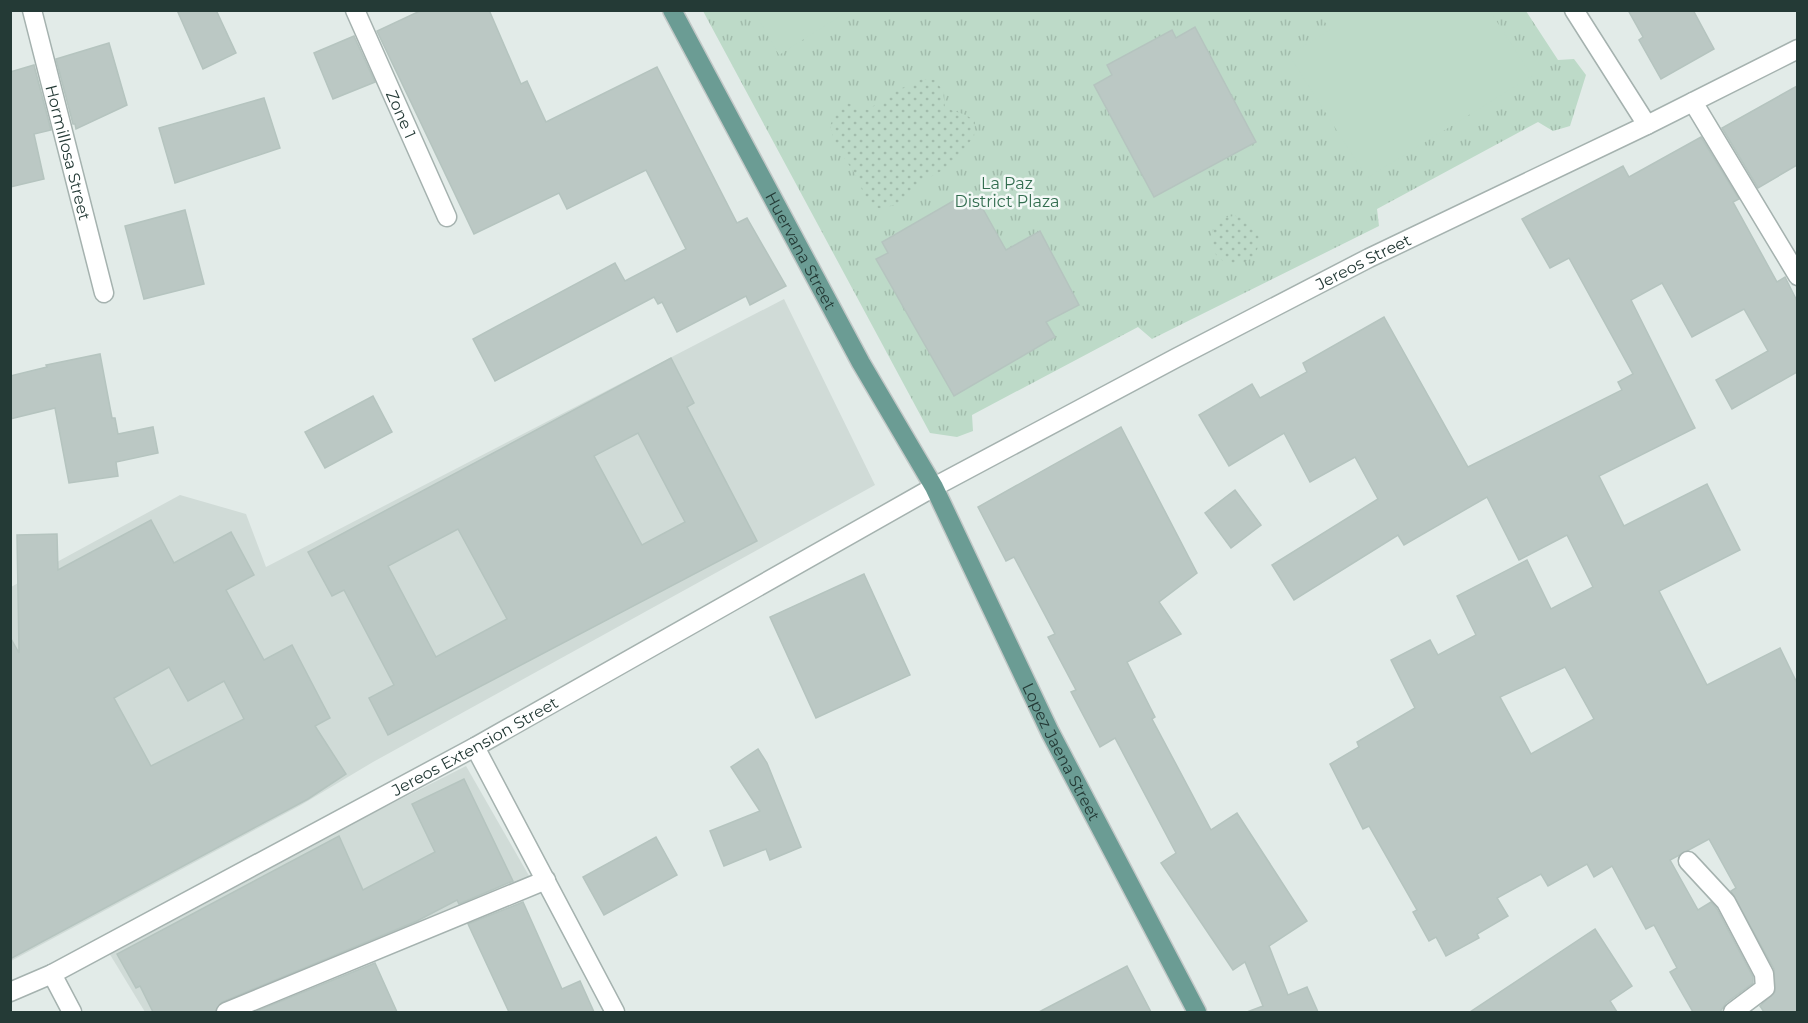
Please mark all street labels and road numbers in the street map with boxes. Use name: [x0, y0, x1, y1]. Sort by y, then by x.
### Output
street label: Hormillosa Street: [42, 83, 95, 223]
street label: Zone 1: [382, 87, 420, 141]
street label: Huervana Street: [762, 189, 840, 313]
street label: Jereos Street: [1311, 230, 1414, 294]
street label: Lopez Jaena Street: [1019, 680, 1105, 824]
street label: Jereos Extension Street: [387, 692, 562, 800]

